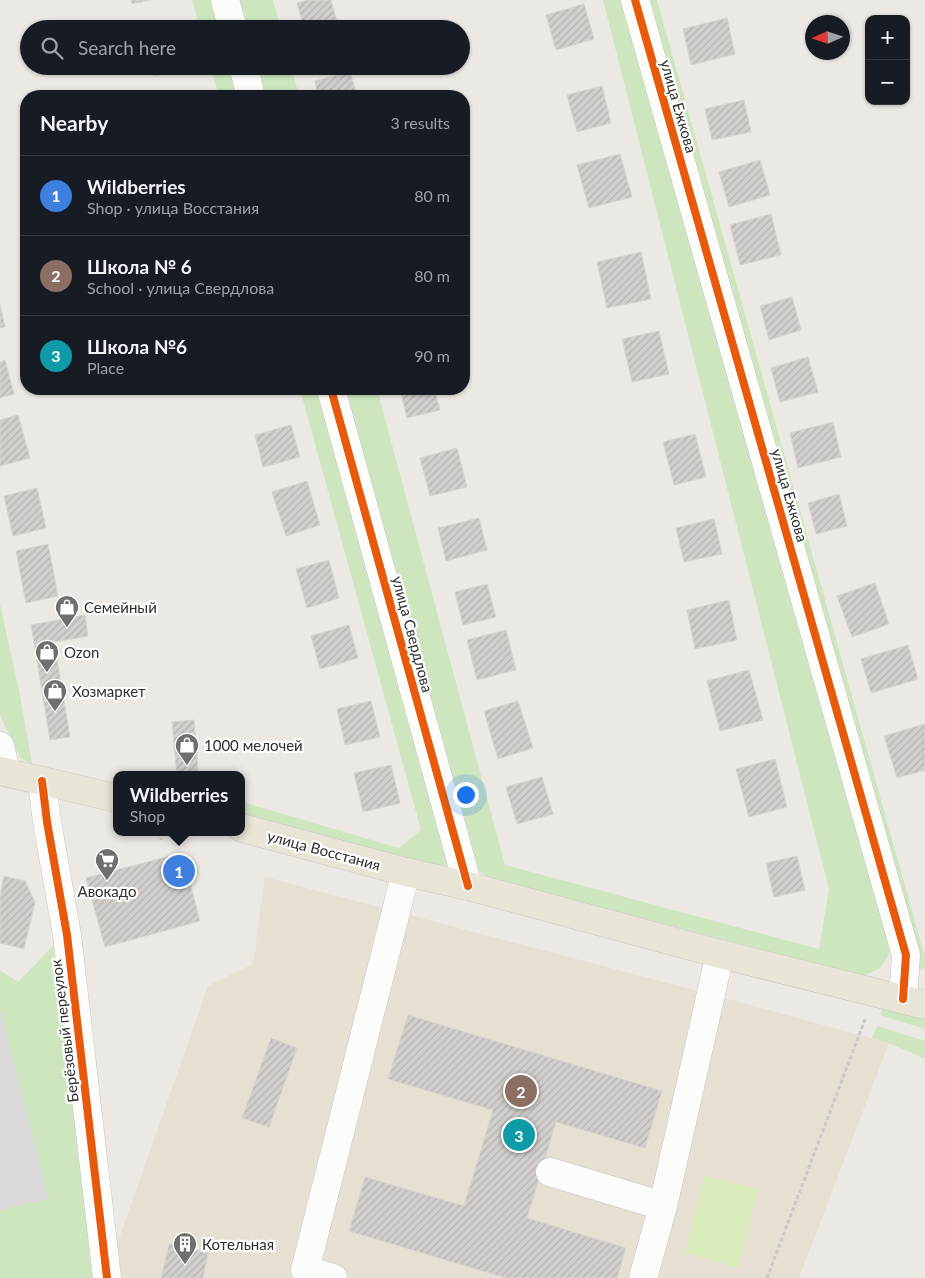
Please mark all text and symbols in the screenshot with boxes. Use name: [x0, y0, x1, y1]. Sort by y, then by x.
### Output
north arrow: [805, 15, 850, 60]
map controls: [865, 15, 910, 105]
button: +: [865, 15, 910, 60]
search box: [20, 20, 470, 75]
icon: search: [38, 34, 66, 62]
text: Search here: [78, 36, 176, 59]
street label: улица Ежкова: [657, 57, 701, 155]
button: −: [865, 60, 910, 105]
text: Nearby: [40, 110, 108, 135]
text: 3 results: [390, 113, 450, 132]
text: Wildberries: [87, 175, 186, 198]
text: 1: [51, 186, 61, 205]
text: 80 m: [414, 186, 450, 205]
text: Shop · улица Восстания: [87, 198, 259, 217]
text: Школа № 6: [87, 255, 192, 278]
text: 2: [51, 266, 61, 285]
text: 80 m: [414, 266, 450, 285]
text: School · улица Свердлова: [87, 278, 274, 297]
text: Школа №6: [87, 335, 187, 358]
text: 3: [51, 346, 61, 365]
text: 90 m: [414, 346, 450, 365]
text: Place: [87, 358, 124, 377]
street label: улица Ежкова: [768, 446, 812, 544]
street label: улица Свердлова: [389, 574, 437, 694]
shop icon: Семейный: [54, 594, 80, 628]
place label: Семейный: [84, 598, 157, 616]
shop icon: Ozon: [34, 639, 60, 673]
place label: Ozon: [64, 643, 99, 661]
shop icon: Хозмаркет: [42, 678, 68, 712]
place label: Хозмаркет: [72, 682, 146, 700]
shop icon: 1000 мелочей: [174, 732, 200, 766]
place label: 1000 мелочей: [204, 736, 303, 754]
popup: [113, 771, 245, 836]
your location: [453, 782, 479, 808]
text: Wildberries: [130, 783, 228, 806]
text: Shop: [130, 806, 165, 825]
street label: улица Восстания: [265, 826, 383, 874]
supermarket icon: Авокадо: [94, 847, 120, 881]
pin: 1: [163, 852, 195, 890]
place label: Авокадо: [78, 882, 136, 900]
street label: Берёзовый переулок: [46, 958, 82, 1104]
pin: 2: [505, 1072, 537, 1110]
pin: 3: [503, 1116, 535, 1154]
building icon: Котельная: [172, 1231, 198, 1265]
place label: Котельная: [202, 1235, 274, 1253]

